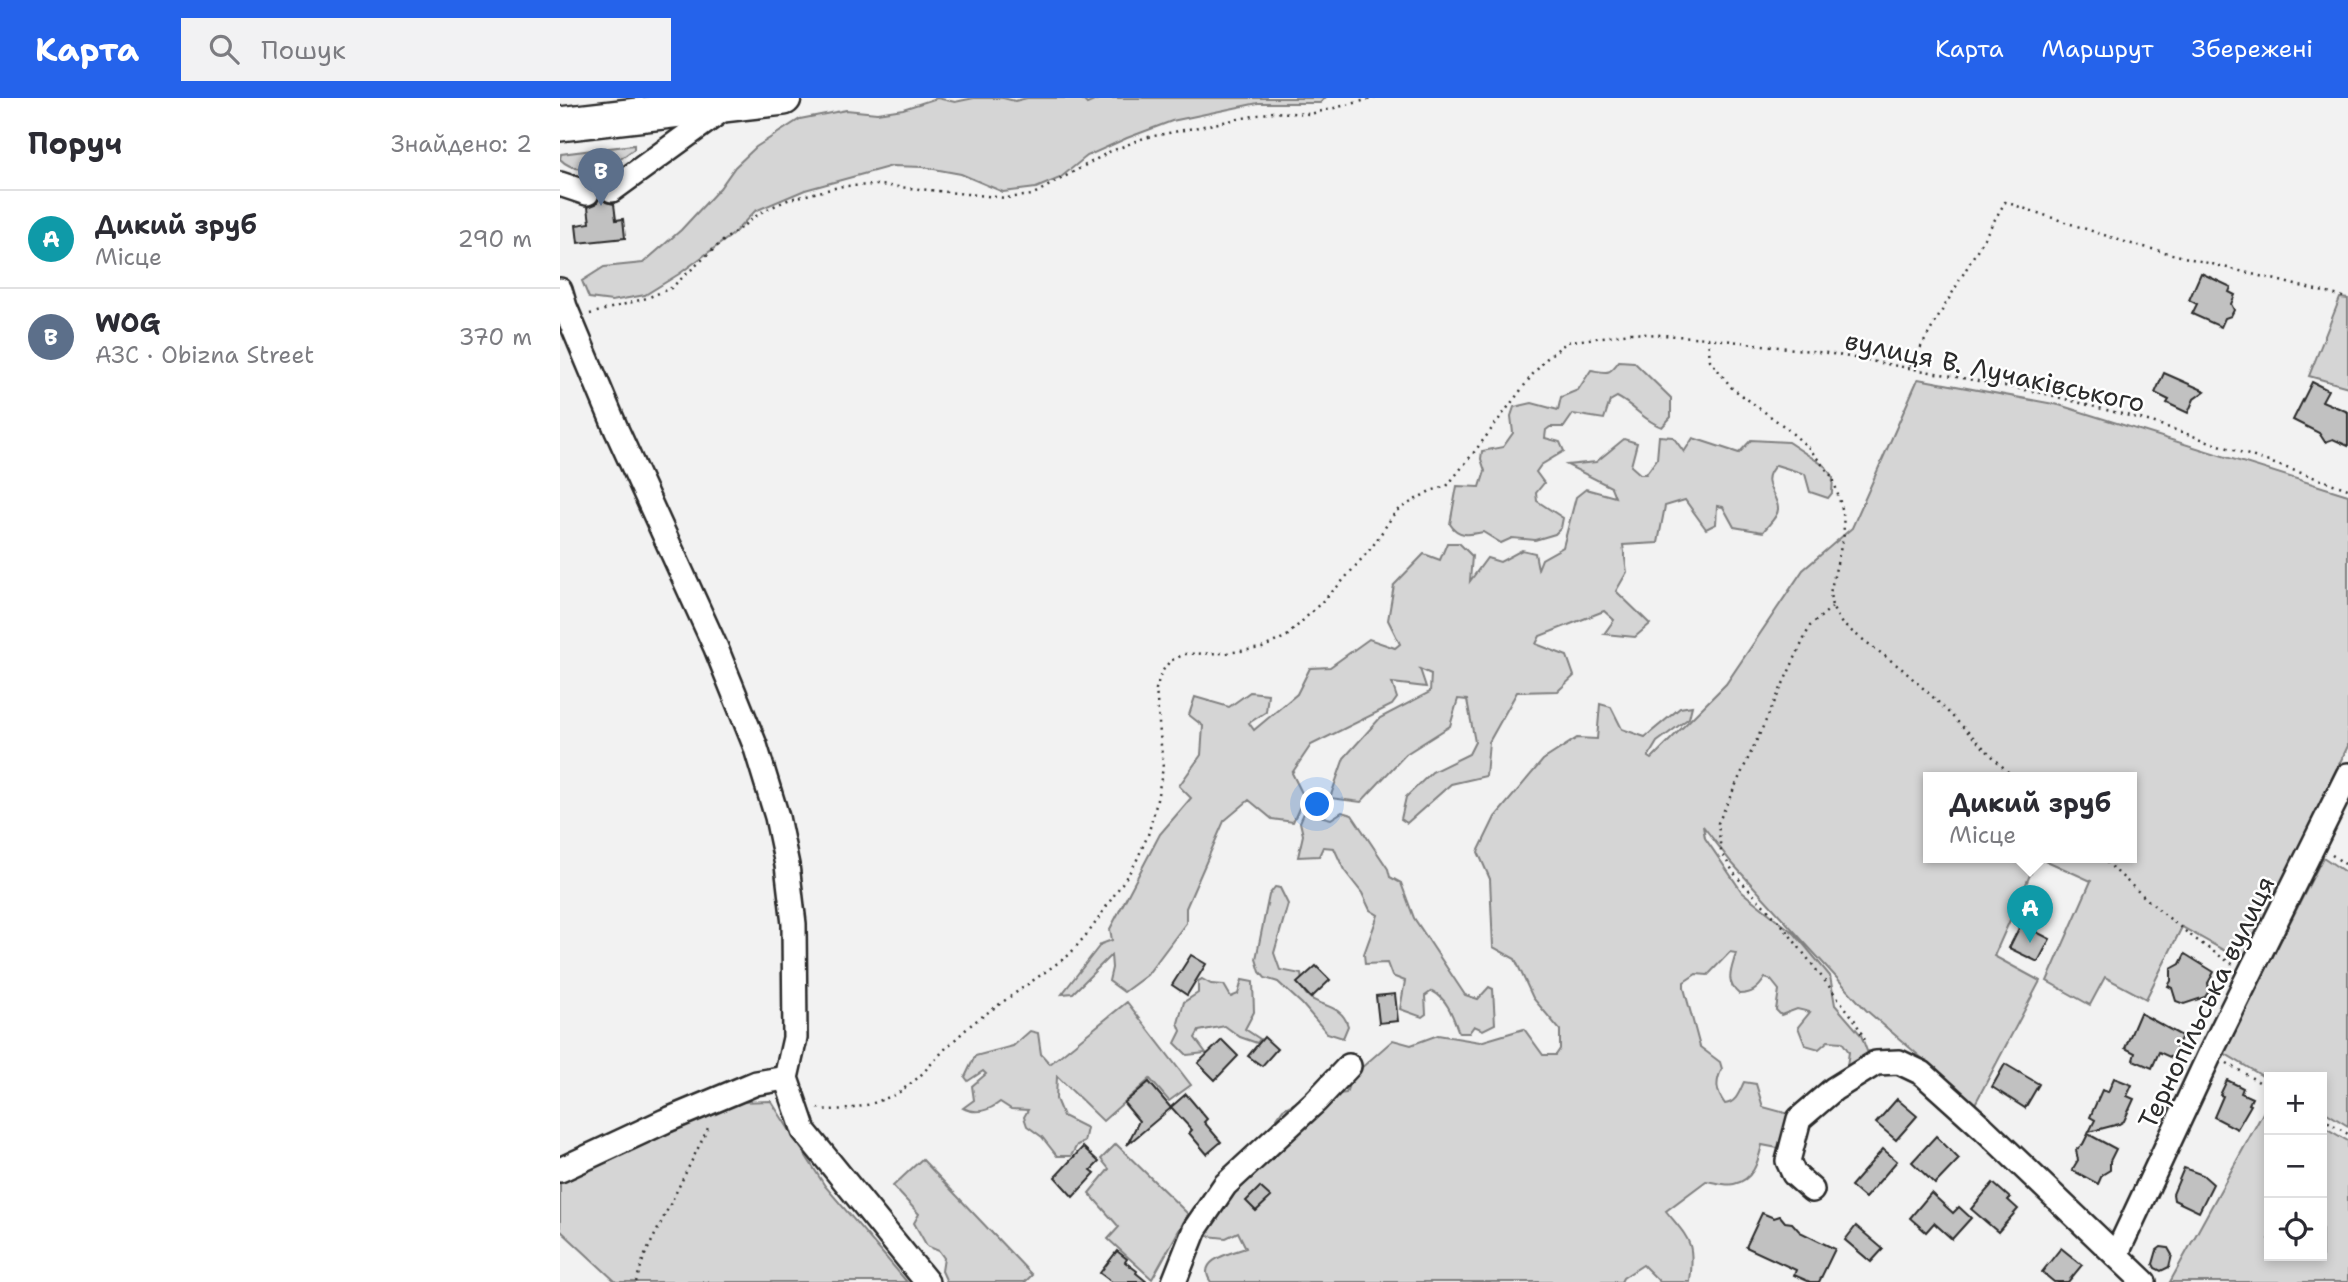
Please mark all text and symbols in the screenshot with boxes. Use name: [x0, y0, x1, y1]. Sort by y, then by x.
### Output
search box: [181, 18, 671, 81]
text: Карта: [35, 27, 139, 72]
icon: search: [205, 30, 243, 68]
text: Пошук: [261, 32, 346, 67]
text: Карта: [1935, 33, 2004, 65]
text: Маршрут: [2042, 33, 2154, 65]
text: Збережені: [2192, 33, 2313, 65]
text: Поруч: [28, 123, 122, 164]
text: Знайдено: 2: [391, 129, 532, 159]
pin: B: [578, 148, 624, 206]
text: Дикий зруб: [95, 207, 256, 242]
text: A: [42, 224, 60, 254]
text: 290 m: [458, 224, 532, 254]
text: Місце: [95, 242, 162, 272]
text: WOG: [95, 305, 160, 340]
text: B: [44, 322, 58, 352]
text: 370 m: [459, 322, 532, 352]
street label: вулиця В. Лучаківського: [1842, 322, 2148, 420]
text: АЗС · Obizna Street: [95, 340, 314, 370]
popup: [1923, 772, 2137, 863]
text: Дикий зруб: [1949, 785, 2111, 820]
your location: [1300, 787, 1334, 821]
text: Місце: [1949, 820, 2016, 850]
street label: Тернопільська вулиця: [2130, 870, 2282, 1134]
pin: A: [2007, 885, 2053, 943]
map controls: [2264, 1072, 2327, 1261]
button: +: [2264, 1072, 2327, 1135]
button: −: [2264, 1135, 2327, 1198]
button: locate: [2264, 1198, 2327, 1261]

